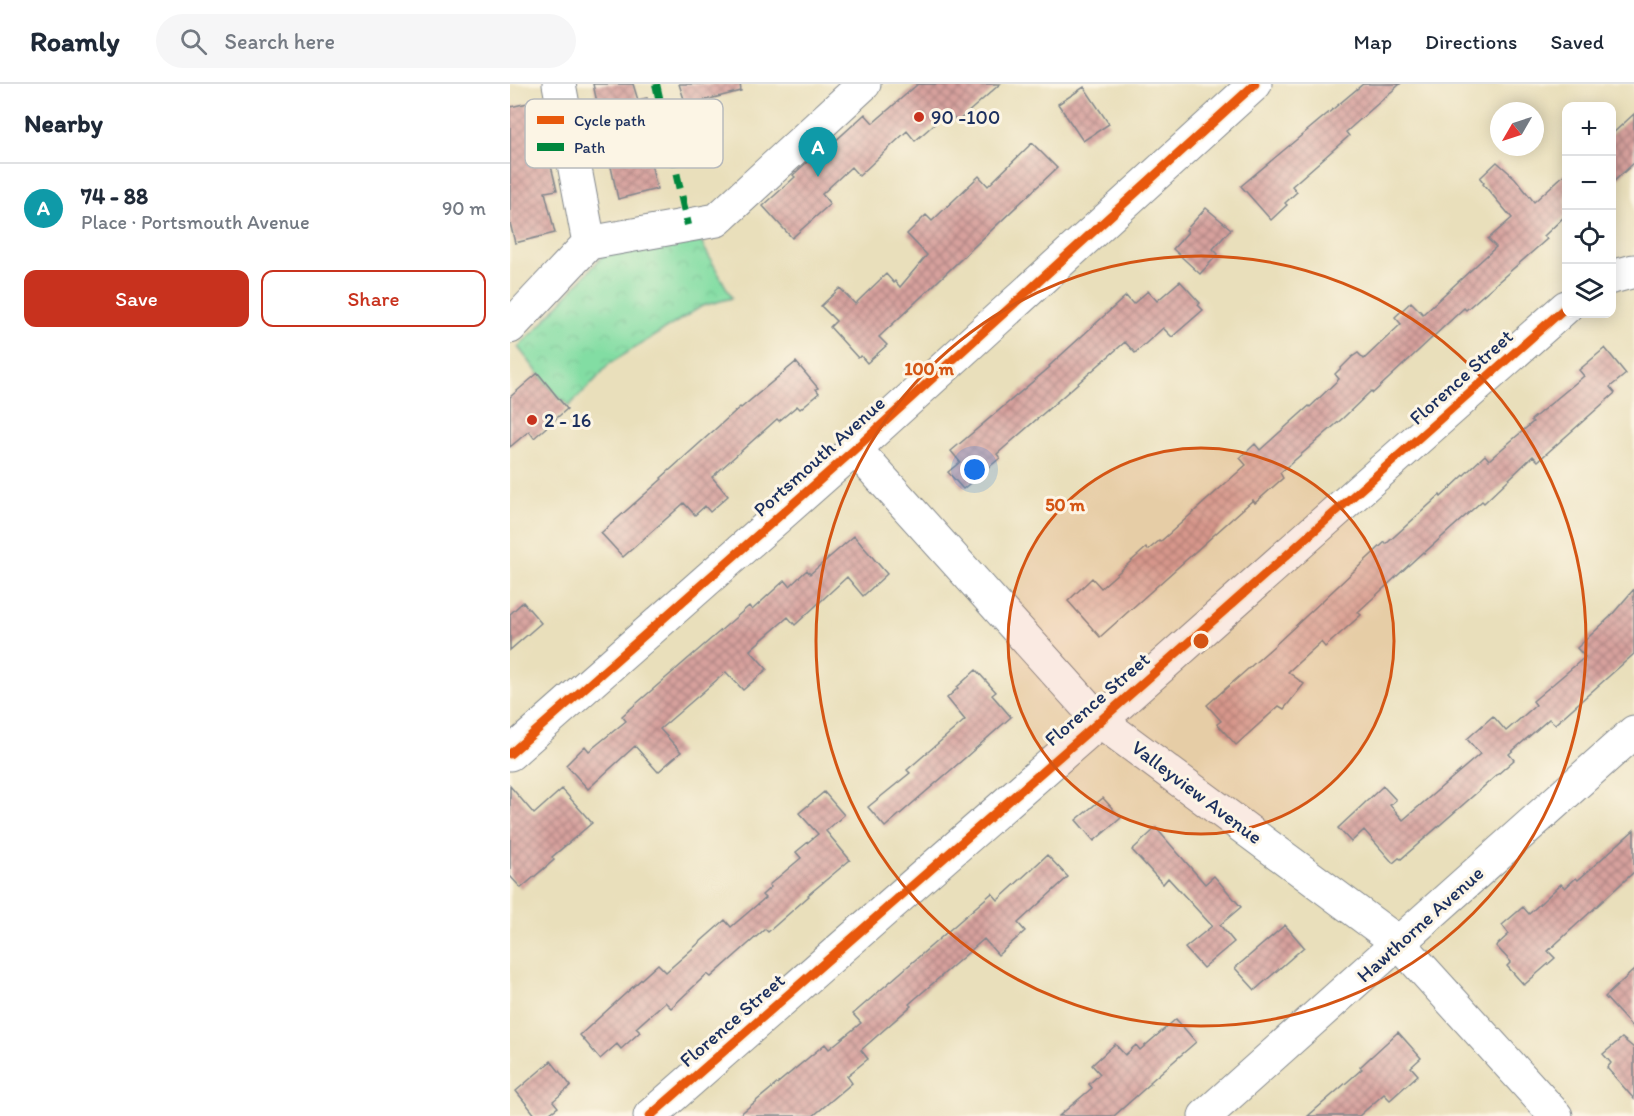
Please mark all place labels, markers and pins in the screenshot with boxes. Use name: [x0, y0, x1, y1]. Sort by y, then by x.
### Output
place label: 90 -100: [931, 105, 1000, 129]
marker: 90 -100: [912, 110, 926, 124]
pin: A: [798, 128, 838, 177]
place label: 2 - 16: [544, 408, 591, 432]
marker: 2 - 16: [525, 413, 539, 427]
centre of rings: [1191, 631, 1211, 651]

